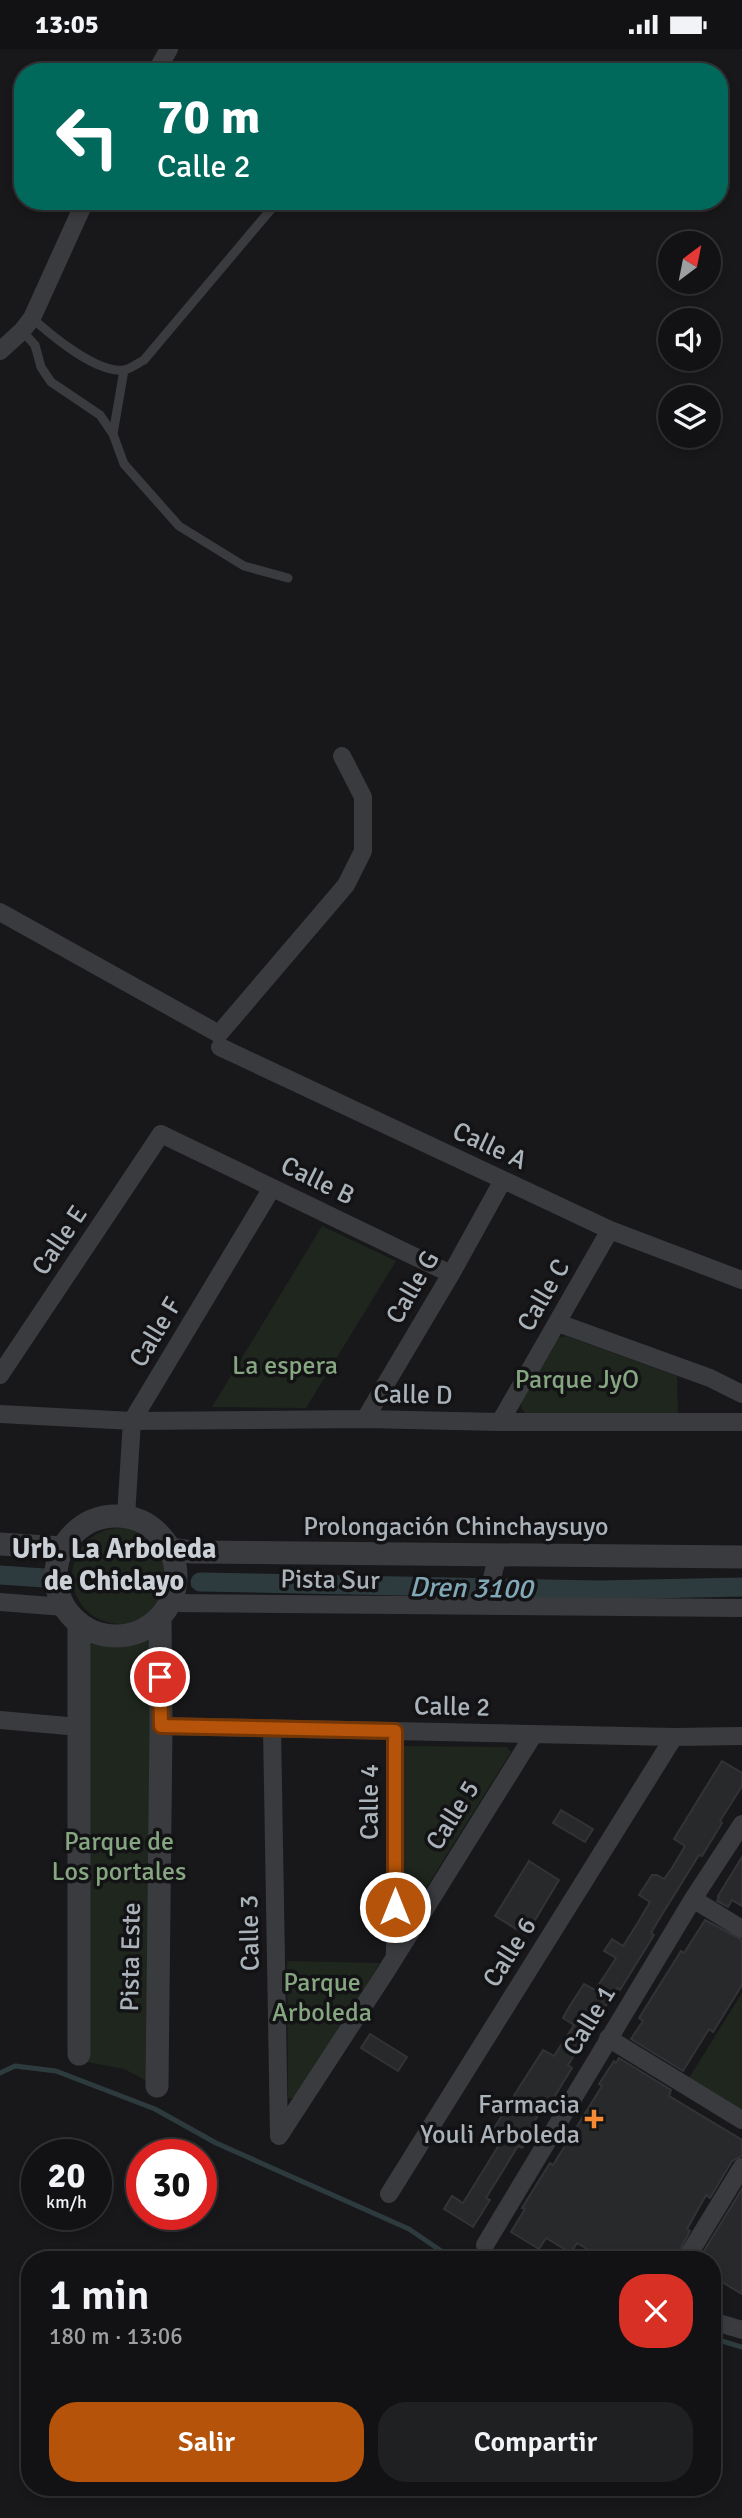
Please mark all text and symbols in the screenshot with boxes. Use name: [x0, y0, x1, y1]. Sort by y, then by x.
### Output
text: 13:05: [35, 9, 99, 41]
text: 70 m: [157, 87, 260, 147]
icon: left: [42, 91, 133, 182]
text: Calle 2: [157, 147, 251, 186]
north arrow: [658, 231, 721, 294]
map controls: [658, 231, 721, 448]
button: sound: [658, 308, 721, 371]
button: layers: [658, 385, 721, 448]
street label: Calle A: [447, 1115, 532, 1177]
street label: Calle B: [276, 1149, 360, 1212]
street label: Calle E: [25, 1200, 95, 1281]
street label: Calle G: [379, 1245, 446, 1330]
street label: Calle C: [511, 1254, 577, 1337]
street label: Calle F: [123, 1292, 189, 1373]
park label: La espera: [232, 1350, 338, 1382]
park label: Parque JyO: [515, 1364, 639, 1396]
street label: Calle D: [373, 1378, 453, 1412]
street label: Prolongación Chinchaysuyo: [303, 1511, 609, 1543]
district label: Urb. La Arboleda de Chiclayo: [12, 1532, 216, 1598]
street label: Pista Sur: [280, 1563, 380, 1597]
water label: Dren 3100: [409, 1570, 535, 1606]
pin: [130, 1647, 190, 1707]
icon: arrive: [141, 1658, 179, 1696]
street label: Calle 2: [414, 1690, 490, 1724]
street label: Calle 4: [354, 1764, 386, 1840]
street label: Calle 5: [419, 1775, 487, 1856]
park label: Parque de Los portales: [52, 1826, 186, 1888]
position arrow: [358, 1870, 432, 1944]
street label: Calle 3: [233, 1895, 267, 1971]
street label: Pista Este: [114, 1902, 148, 2012]
street label: Calle 6: [476, 1912, 544, 1993]
park label: Parque Arboleda: [272, 1967, 372, 2029]
street label: Calle 1: [557, 1980, 623, 2061]
place label: Farmacia Youli Arboleda: [420, 2089, 580, 2151]
marker: Farmacia Youli Arboleda: [586, 2111, 602, 2127]
speed limit sign: 30: [126, 2139, 217, 2230]
text: 20: [48, 2154, 85, 2197]
text: km/h: [46, 2191, 87, 2213]
text: 1 min: [49, 2270, 150, 2321]
button: close: [619, 2274, 693, 2348]
text: 180 m · 13:06: [49, 2322, 183, 2351]
button: Salir: [49, 2402, 364, 2482]
button: Compartir: [378, 2402, 693, 2482]

